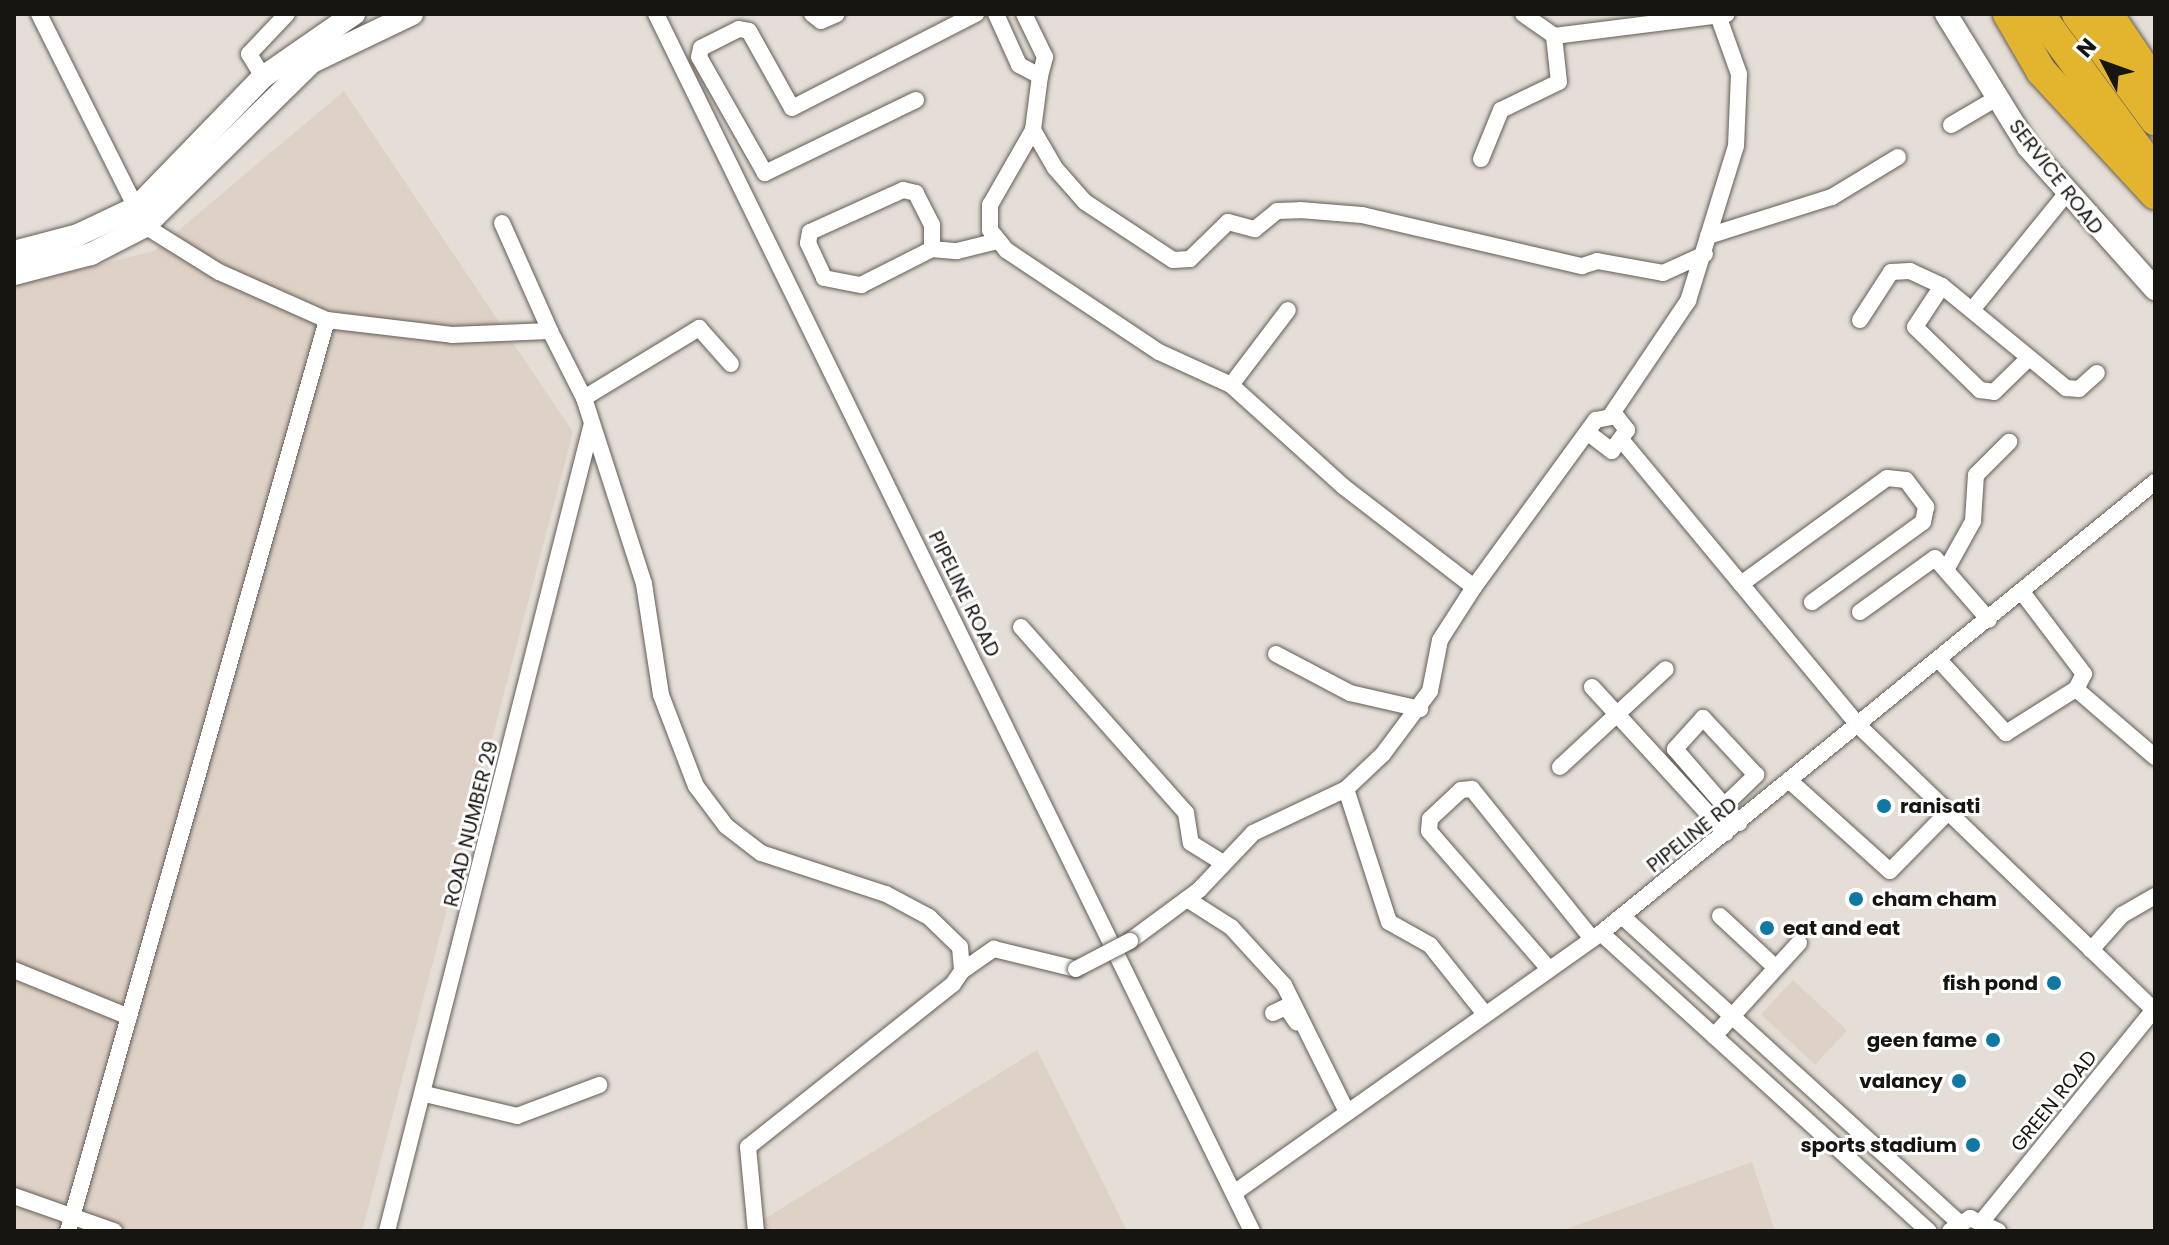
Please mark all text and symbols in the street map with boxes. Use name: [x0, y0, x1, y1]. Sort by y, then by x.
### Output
north arrow: [2065, 24, 2145, 104]
text: N: [2069, 32, 2104, 64]
street label: SERVICE ROAD: [2004, 115, 2108, 239]
street label: PIPELINE ROAD: [923, 527, 1005, 661]
street label: ROAD NUMBER 29: [439, 739, 503, 909]
street label: PIPELINE RD: [1642, 792, 1742, 878]
place label: ranisati: [1900, 794, 1980, 818]
marker: ranisati: [1875, 797, 1893, 815]
place label: cham cham: [1872, 887, 1997, 911]
marker: cham cham: [1847, 890, 1865, 908]
place label: eat and eat: [1783, 916, 1900, 940]
marker: eat and eat: [1758, 919, 1776, 937]
place label: fish pond: [1943, 971, 2038, 995]
marker: fish pond: [2045, 974, 2063, 992]
place label: geen fame: [1867, 1028, 1977, 1052]
marker: geen fame: [1984, 1031, 2002, 1049]
street label: GREEN ROAD: [2006, 1046, 2102, 1156]
place label: valancy: [1859, 1069, 1943, 1093]
marker: valancy: [1950, 1072, 1968, 1090]
place label: sports stadium: [1800, 1133, 1957, 1157]
marker: sports stadium: [1964, 1136, 1982, 1154]

